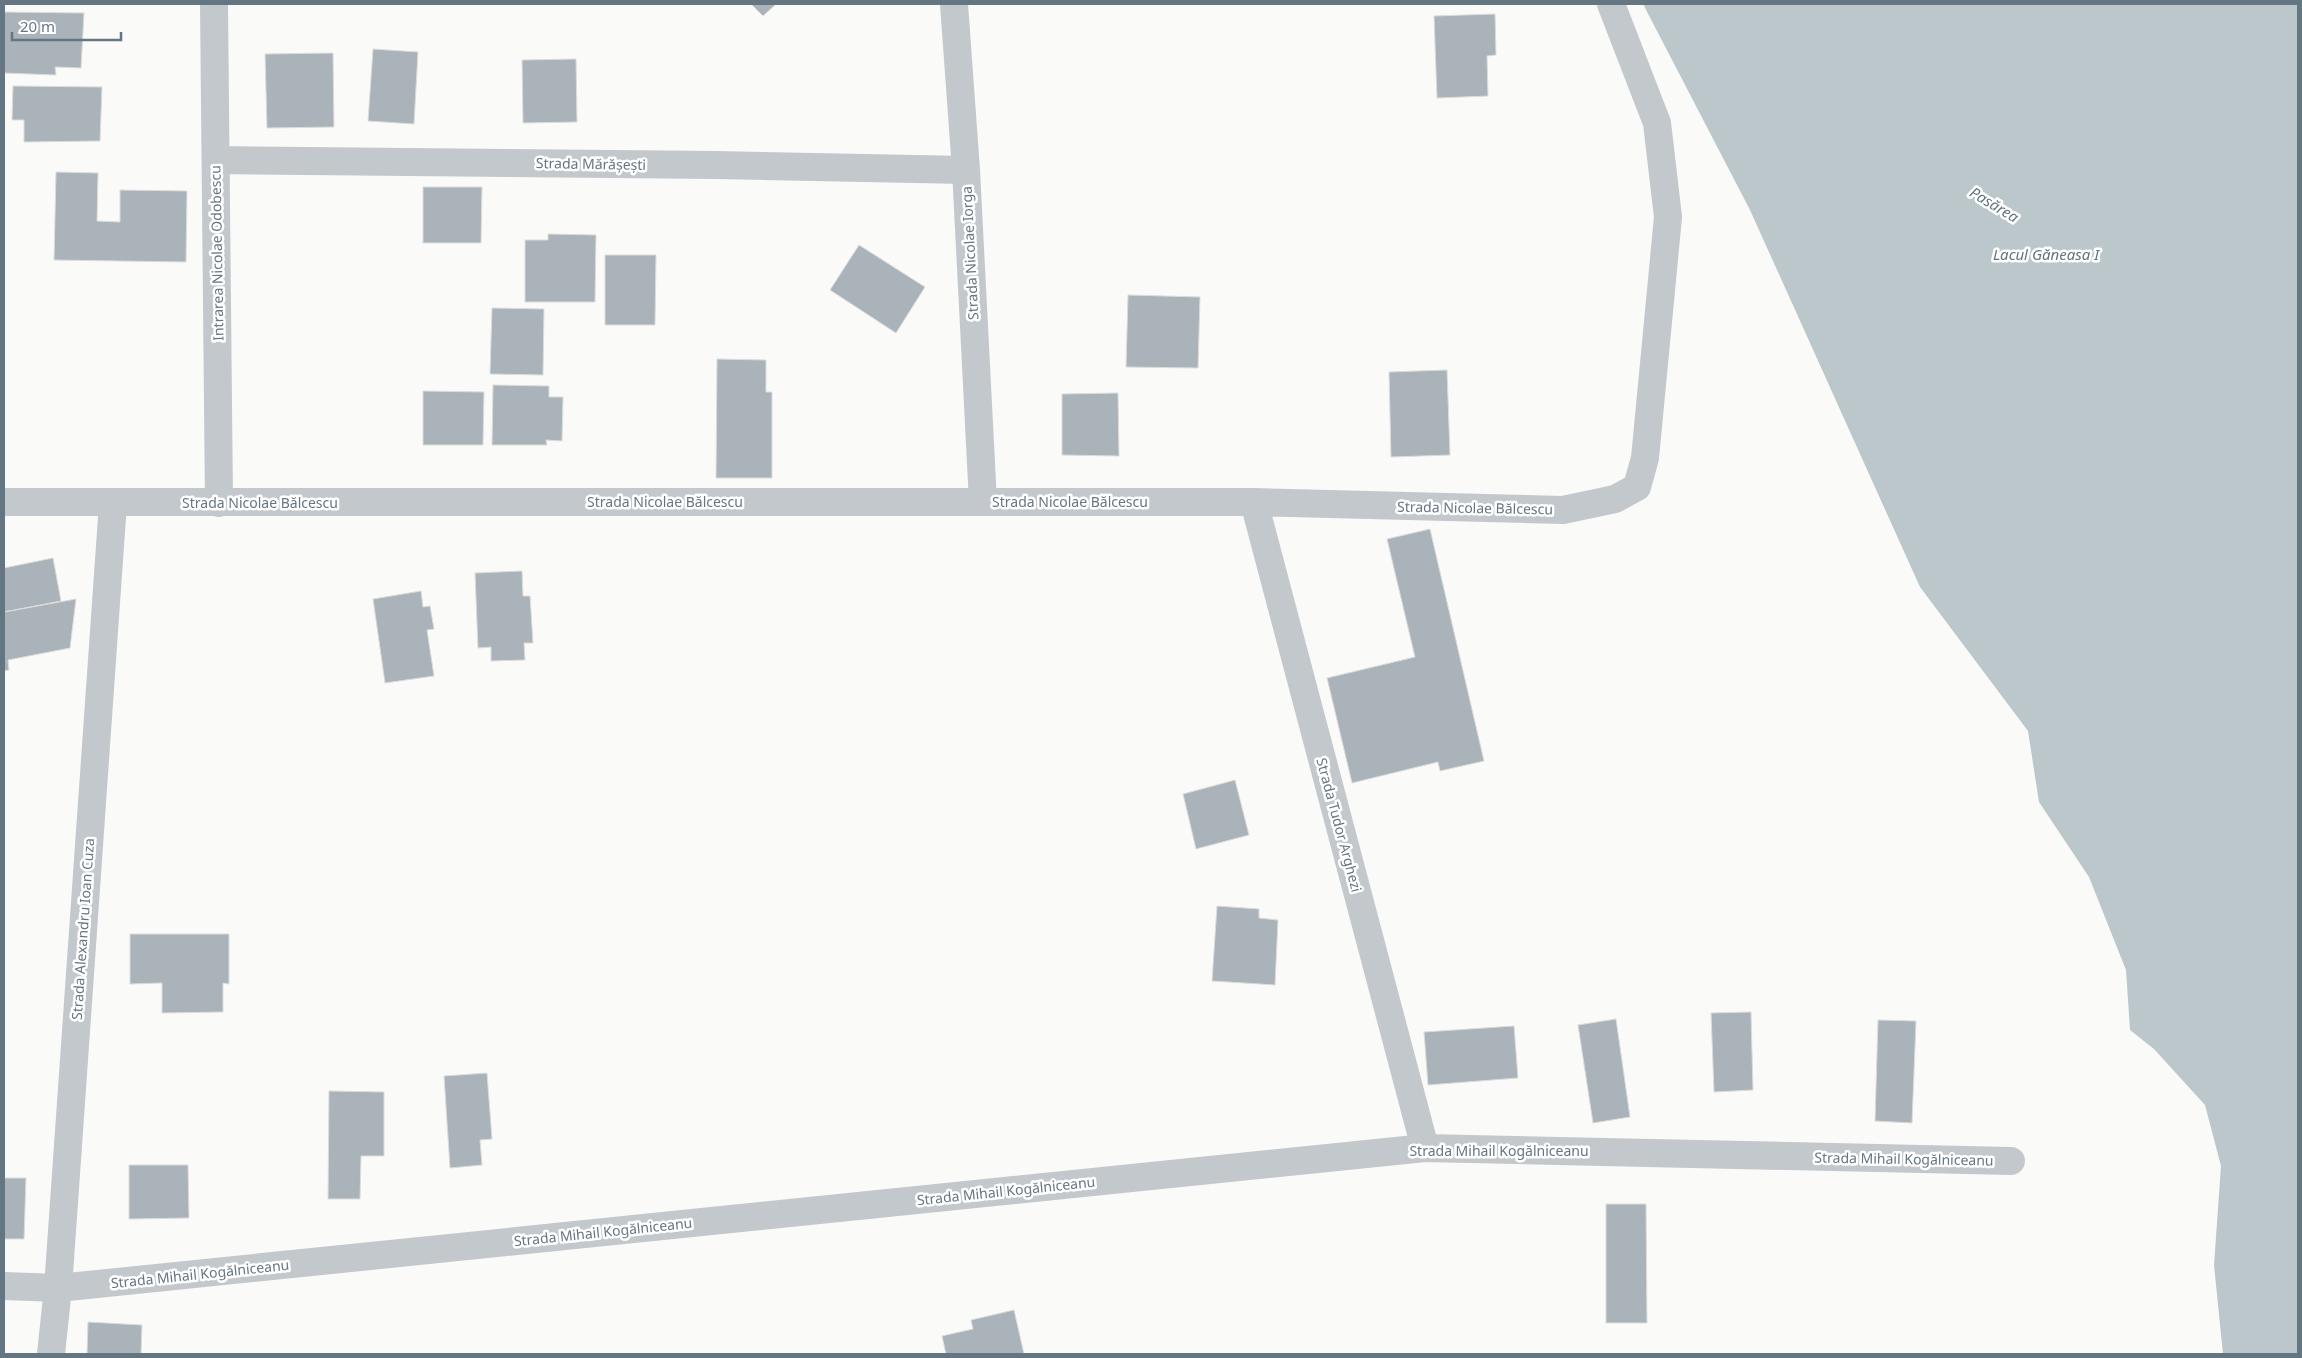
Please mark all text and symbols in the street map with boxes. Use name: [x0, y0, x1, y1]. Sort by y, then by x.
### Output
scale bar: [12, 10, 121, 42]
text: 20 m: [20, 16, 55, 36]
street label: Strada Mărășești: [536, 153, 646, 174]
street label: Intrarea Nicolae Odobescu: [205, 165, 228, 341]
water label: Pasărea: [1966, 182, 2023, 227]
street label: Strada Nicolae Iorga: [957, 186, 982, 320]
water label: Lacul Găneasa I: [1993, 244, 2100, 264]
street label: Strada Nicolae Bălcescu: [587, 492, 743, 511]
street label: Strada Nicolae Bălcescu: [992, 492, 1148, 511]
street label: Strada Nicolae Bălcescu: [182, 493, 338, 512]
street label: Strada Nicolae Bălcescu: [1397, 497, 1553, 518]
street label: Strada Tudor Arghezi: [1312, 756, 1367, 894]
street label: Strada Alexandru Ioan Cuza: [67, 837, 98, 1021]
street label: Strada Mihail Kogălniceanu: [1409, 1141, 1589, 1160]
street label: Strada Mihail Kogălniceanu: [1814, 1147, 1994, 1170]
street label: Strada Mihail Kogălniceanu: [916, 1172, 1096, 1209]
street label: Strada Mihail Kogălniceanu: [513, 1213, 693, 1250]
street label: Strada Mihail Kogălniceanu: [110, 1255, 290, 1292]

